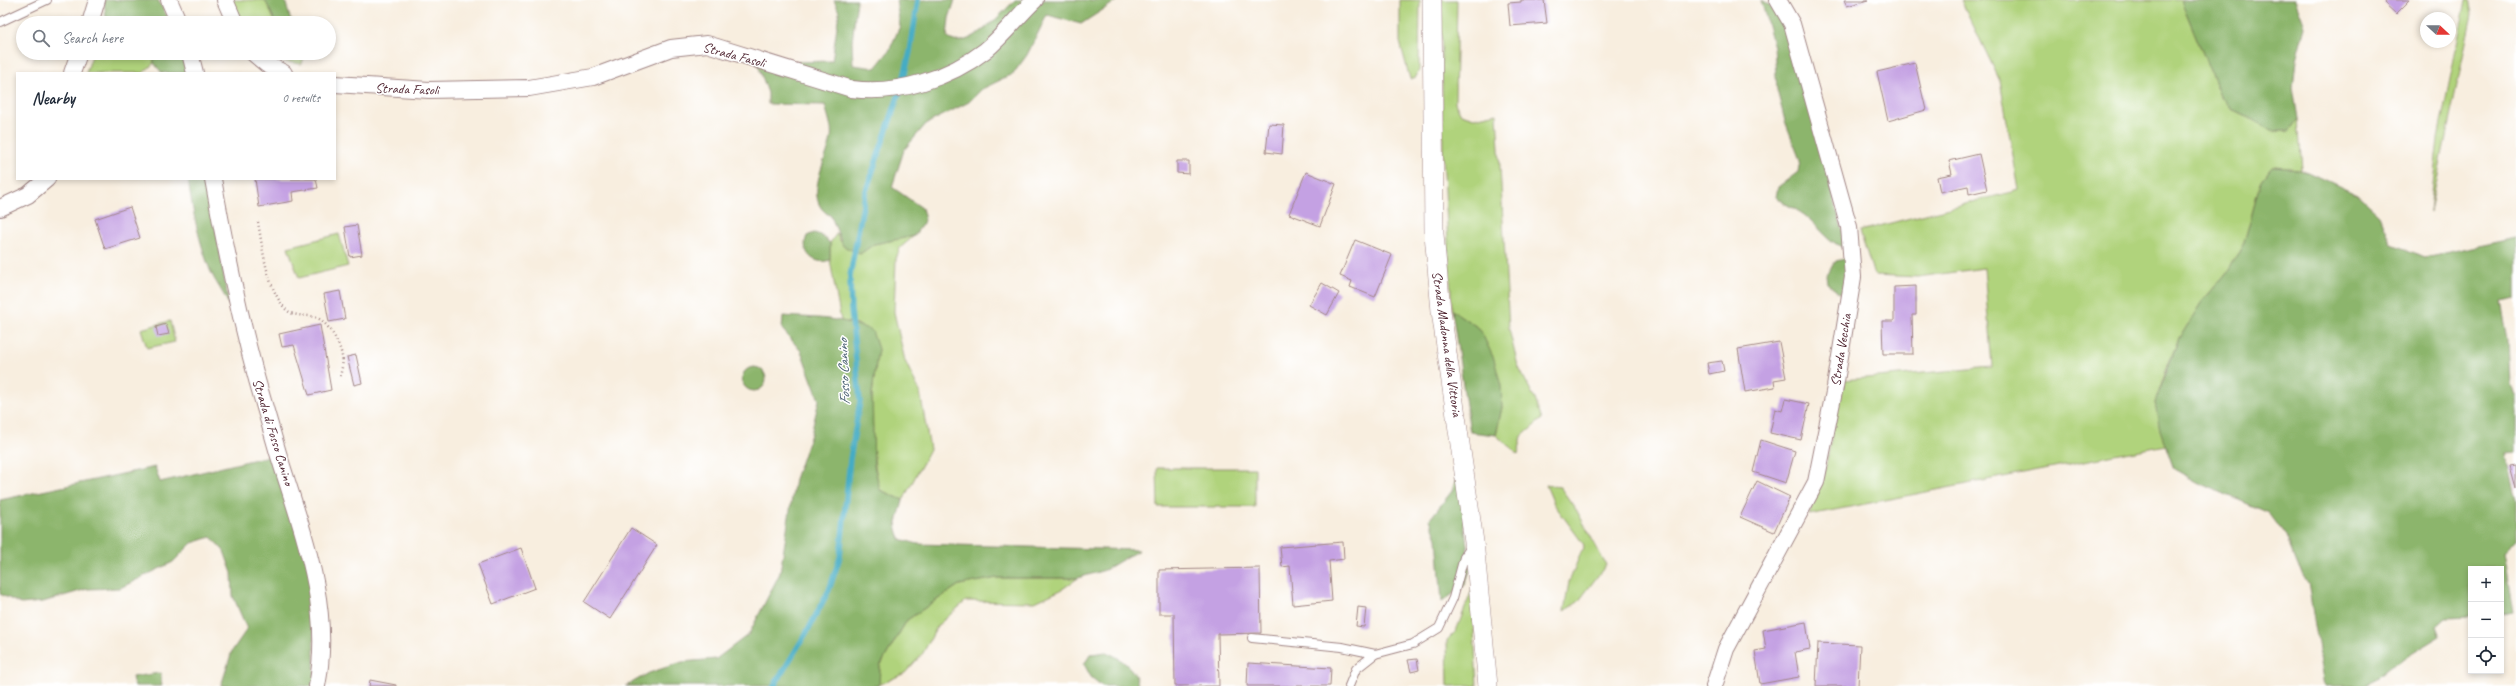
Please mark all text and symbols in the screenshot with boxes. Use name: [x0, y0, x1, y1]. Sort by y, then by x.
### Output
north arrow: [2420, 12, 2456, 48]
search box: [16, 16, 336, 60]
icon: search: [30, 27, 52, 49]
text: Search here: [62, 29, 123, 48]
street label: Strada Fasoli: [701, 39, 769, 72]
street label: Strada Fasoli: [375, 79, 442, 99]
text: Nearby: [32, 88, 75, 109]
text: 0 results: [282, 90, 320, 106]
street label: Strada Madonna della Vittoria: [1428, 270, 1466, 419]
street label: Strada Vecchia: [1827, 311, 1855, 387]
water label: Fosso Canino: [833, 336, 855, 405]
street label: Strada di Fosso Canino: [249, 377, 298, 489]
map controls: [2468, 566, 2504, 674]
button: +: [2468, 566, 2504, 602]
button: −: [2468, 602, 2504, 638]
button: locate: [2468, 638, 2504, 674]

